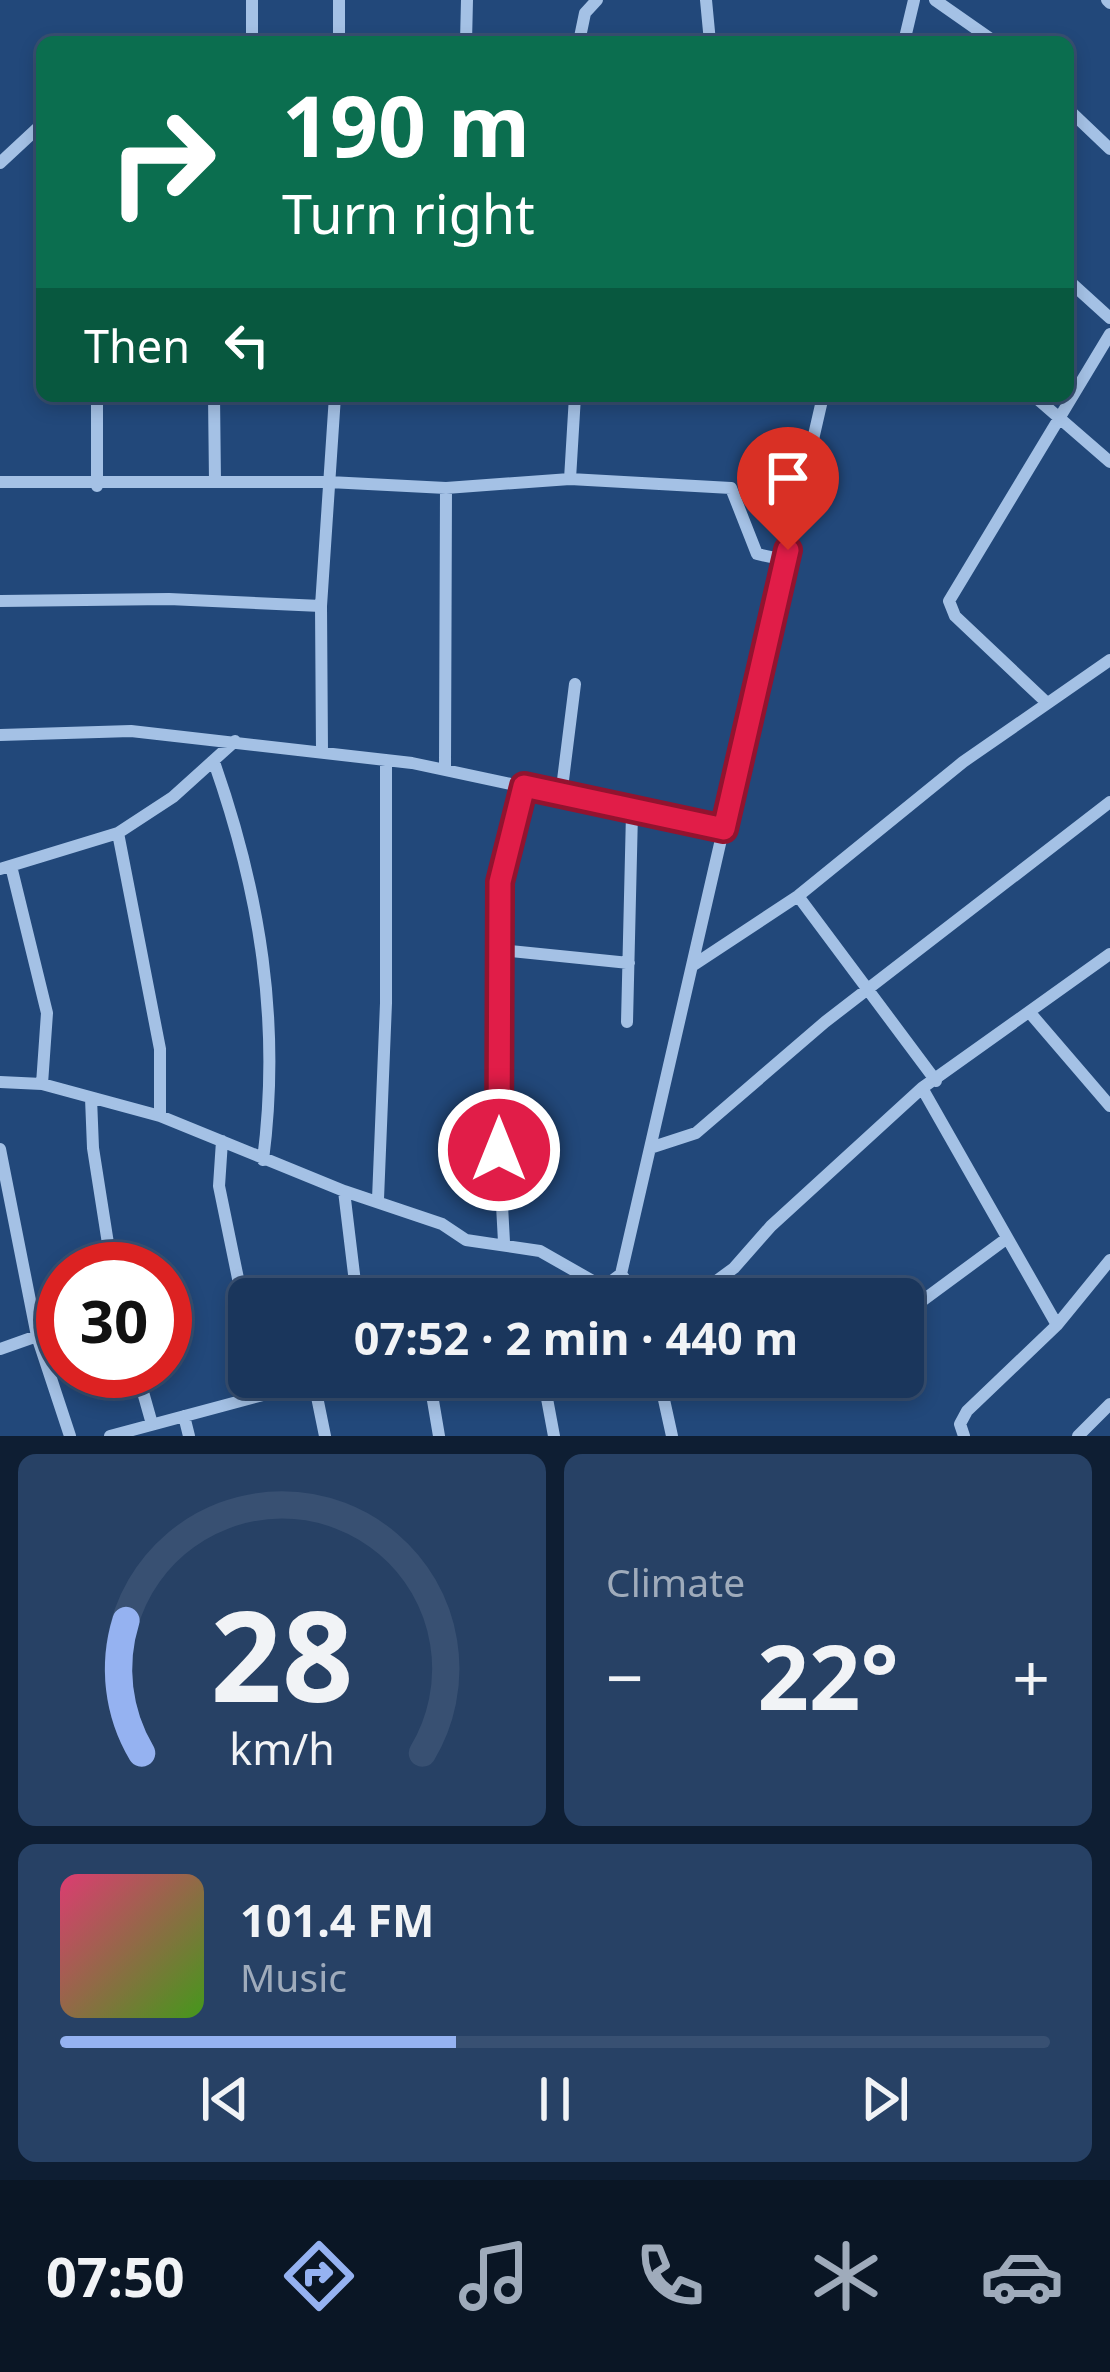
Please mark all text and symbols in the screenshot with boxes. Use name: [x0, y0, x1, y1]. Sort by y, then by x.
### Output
text: 190 m: [282, 67, 530, 182]
icon: right: [84, 84, 240, 240]
text: Turn right: [282, 176, 535, 250]
icon: left: [214, 312, 280, 378]
text: Then: [84, 315, 190, 376]
pin: [737, 427, 839, 550]
icon: arrive: [755, 445, 821, 511]
position arrow: [436, 1087, 562, 1213]
speed limit sign: 30: [36, 1242, 192, 1398]
text: 07:52 · 2 min · 440 m: [354, 1307, 798, 1368]
text: Climate: [606, 1555, 745, 1608]
text: 28: [211, 1569, 353, 1739]
text: 22°: [757, 1614, 899, 1736]
text: −: [606, 1631, 644, 1721]
text: +: [1012, 1631, 1050, 1721]
text: km/h: [229, 1719, 335, 1778]
text: 101.4 FM: [240, 1889, 434, 1950]
text: Music: [240, 1950, 347, 2003]
icon: previous: [192, 2066, 258, 2132]
icon: pause: [522, 2066, 588, 2132]
icon: next: [852, 2066, 918, 2132]
icon: directions: [277, 2234, 361, 2318]
icon: music: [452, 2234, 536, 2318]
icon: phone: [628, 2234, 712, 2318]
icon: climate: [804, 2234, 888, 2318]
icon: car: [980, 2234, 1064, 2318]
text: 07:50: [46, 2239, 185, 2313]

